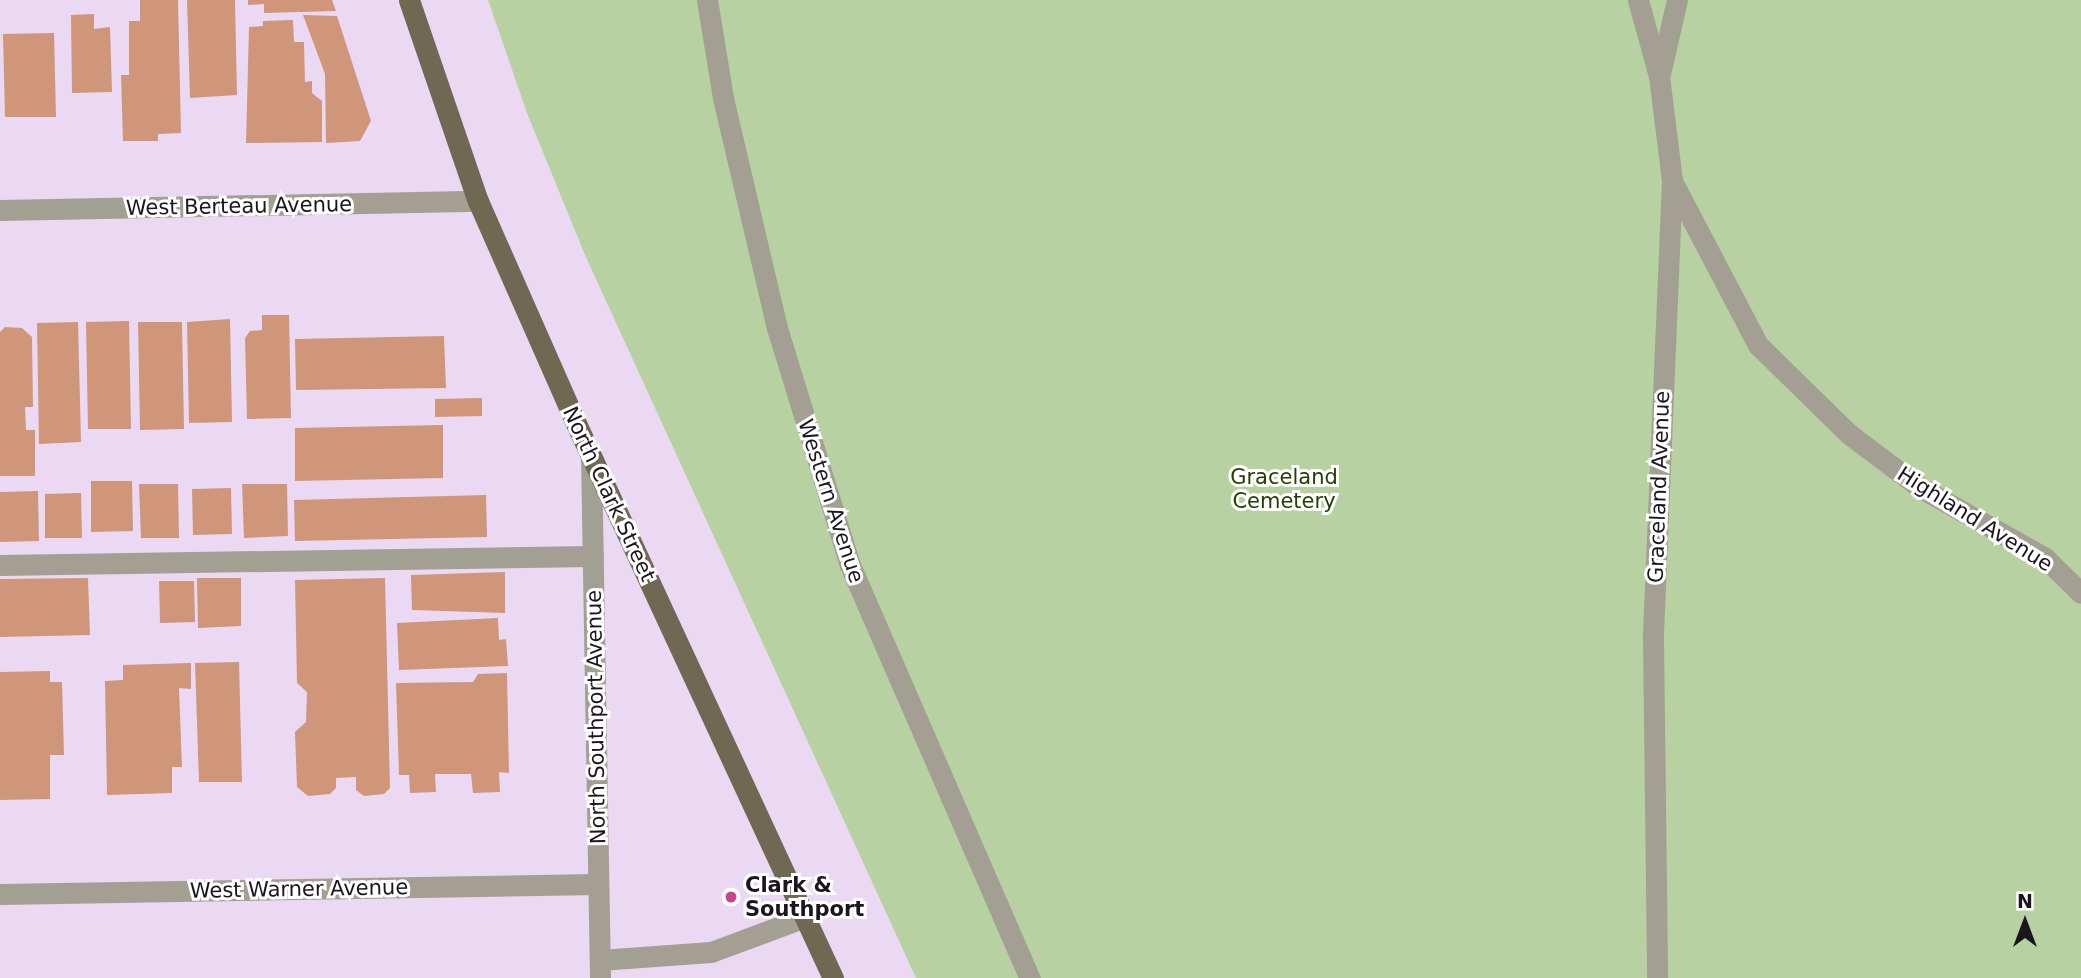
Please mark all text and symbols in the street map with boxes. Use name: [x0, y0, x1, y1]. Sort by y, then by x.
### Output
street label: West Berteau Avenue: [126, 191, 352, 221]
street label: Graceland Avenue: [1643, 390, 1675, 584]
street label: North Clark Street: [557, 403, 661, 585]
street label: Western Avenue: [793, 416, 869, 586]
street label: Highland Avenue: [1893, 461, 2057, 577]
park label: Graceland Cemetery: [1230, 464, 1338, 514]
street label: North Southport Avenue: [581, 590, 611, 844]
place label: Clark & Southport: [745, 872, 864, 922]
street label: West Warner Avenue: [190, 874, 408, 904]
north arrow: [1990, 887, 2060, 957]
marker: Clark & Southport: [723, 889, 739, 905]
text: N: [2017, 890, 2033, 912]

